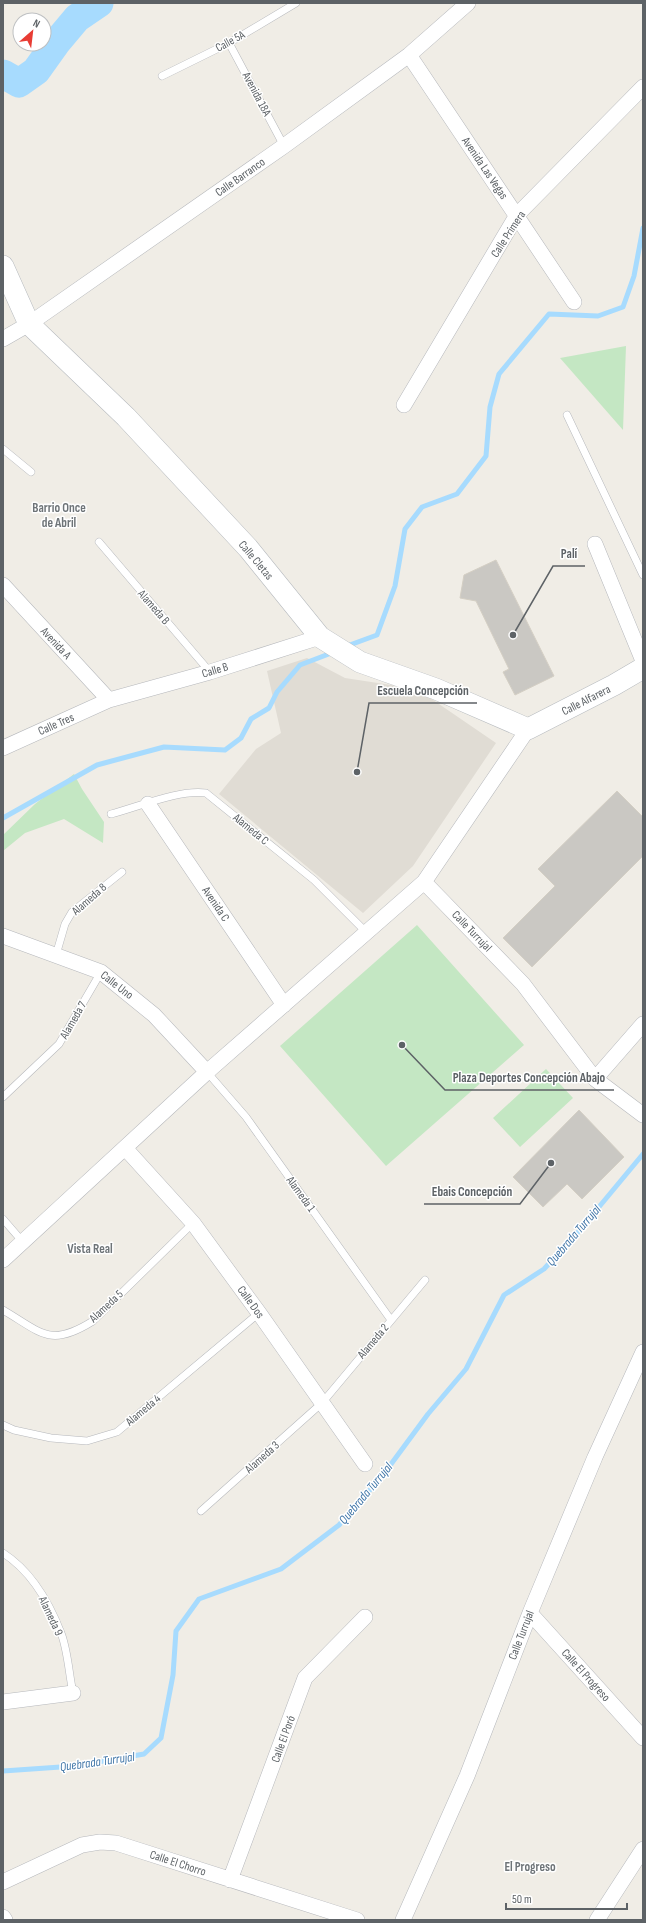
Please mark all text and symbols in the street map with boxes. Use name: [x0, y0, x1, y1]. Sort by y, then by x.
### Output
north arrow: [12, 12, 52, 52]
text: N: [31, 16, 42, 31]
street label: Calle 5A: [213, 27, 248, 56]
street label: Avenida 18A: [238, 69, 275, 120]
street label: Avenida Las Vegas: [458, 133, 511, 202]
street label: Calle Barranco: [212, 155, 268, 200]
street label: Calle Primera: [488, 208, 529, 260]
district label: Barrio Once de Abril: [32, 500, 86, 531]
street label: Calle Cletas: [235, 538, 276, 583]
callout: Palí: [553, 541, 585, 566]
text: Palí: [561, 546, 578, 562]
street label: Alameda B: [134, 586, 173, 628]
street label: Avenida A: [36, 623, 75, 663]
street label: Calle B: [200, 659, 230, 682]
callout: Escuela Concepción: [369, 678, 477, 703]
street label: Calle Alfarera: [559, 682, 614, 719]
text: Escuela Concepción: [377, 683, 469, 699]
street label: Calle Tres: [36, 710, 77, 739]
street label: Alameda C: [229, 810, 272, 849]
street label: Alameda 8: [68, 880, 110, 919]
street label: Avenida C: [198, 883, 233, 925]
street label: Calle Turrujal: [448, 908, 495, 955]
street label: Calle Uno: [97, 968, 136, 1003]
street label: Alameda 7: [56, 999, 90, 1043]
callout: Plaza Deportes Concepción Abajo: [445, 1065, 614, 1090]
text: Plaza Deportes Concepción Abajo: [453, 1070, 606, 1086]
street label: Alameda 1: [282, 1173, 319, 1216]
callout: Ebais Concepción: [424, 1179, 520, 1204]
text: Ebais Concepción: [432, 1184, 512, 1200]
water label: Quebrada Turrujal: [543, 1201, 605, 1269]
district label: Vista Real: [67, 1241, 113, 1257]
street label: Calle Dos: [234, 1283, 267, 1322]
street label: Alameda 5: [85, 1287, 127, 1327]
street label: Alameda 2: [354, 1321, 392, 1363]
street label: Alameda 4: [122, 1391, 164, 1430]
street label: Alameda 3: [241, 1438, 283, 1477]
water label: Quebrada Turrujal: [335, 1459, 397, 1528]
street label: Alameda 9: [35, 1593, 66, 1638]
street label: Calle Turrujal: [505, 1609, 538, 1662]
street label: Calle El Progreso: [558, 1646, 613, 1705]
street label: Calle El Poró: [268, 1714, 299, 1765]
water label: Quebrada Turrujal: [59, 1749, 136, 1775]
street label: Calle El Chorro: [148, 1847, 208, 1880]
district label: El Progreso: [504, 1859, 556, 1875]
scale bar: [506, 1885, 627, 1911]
text: 50 m: [512, 1892, 532, 1907]

